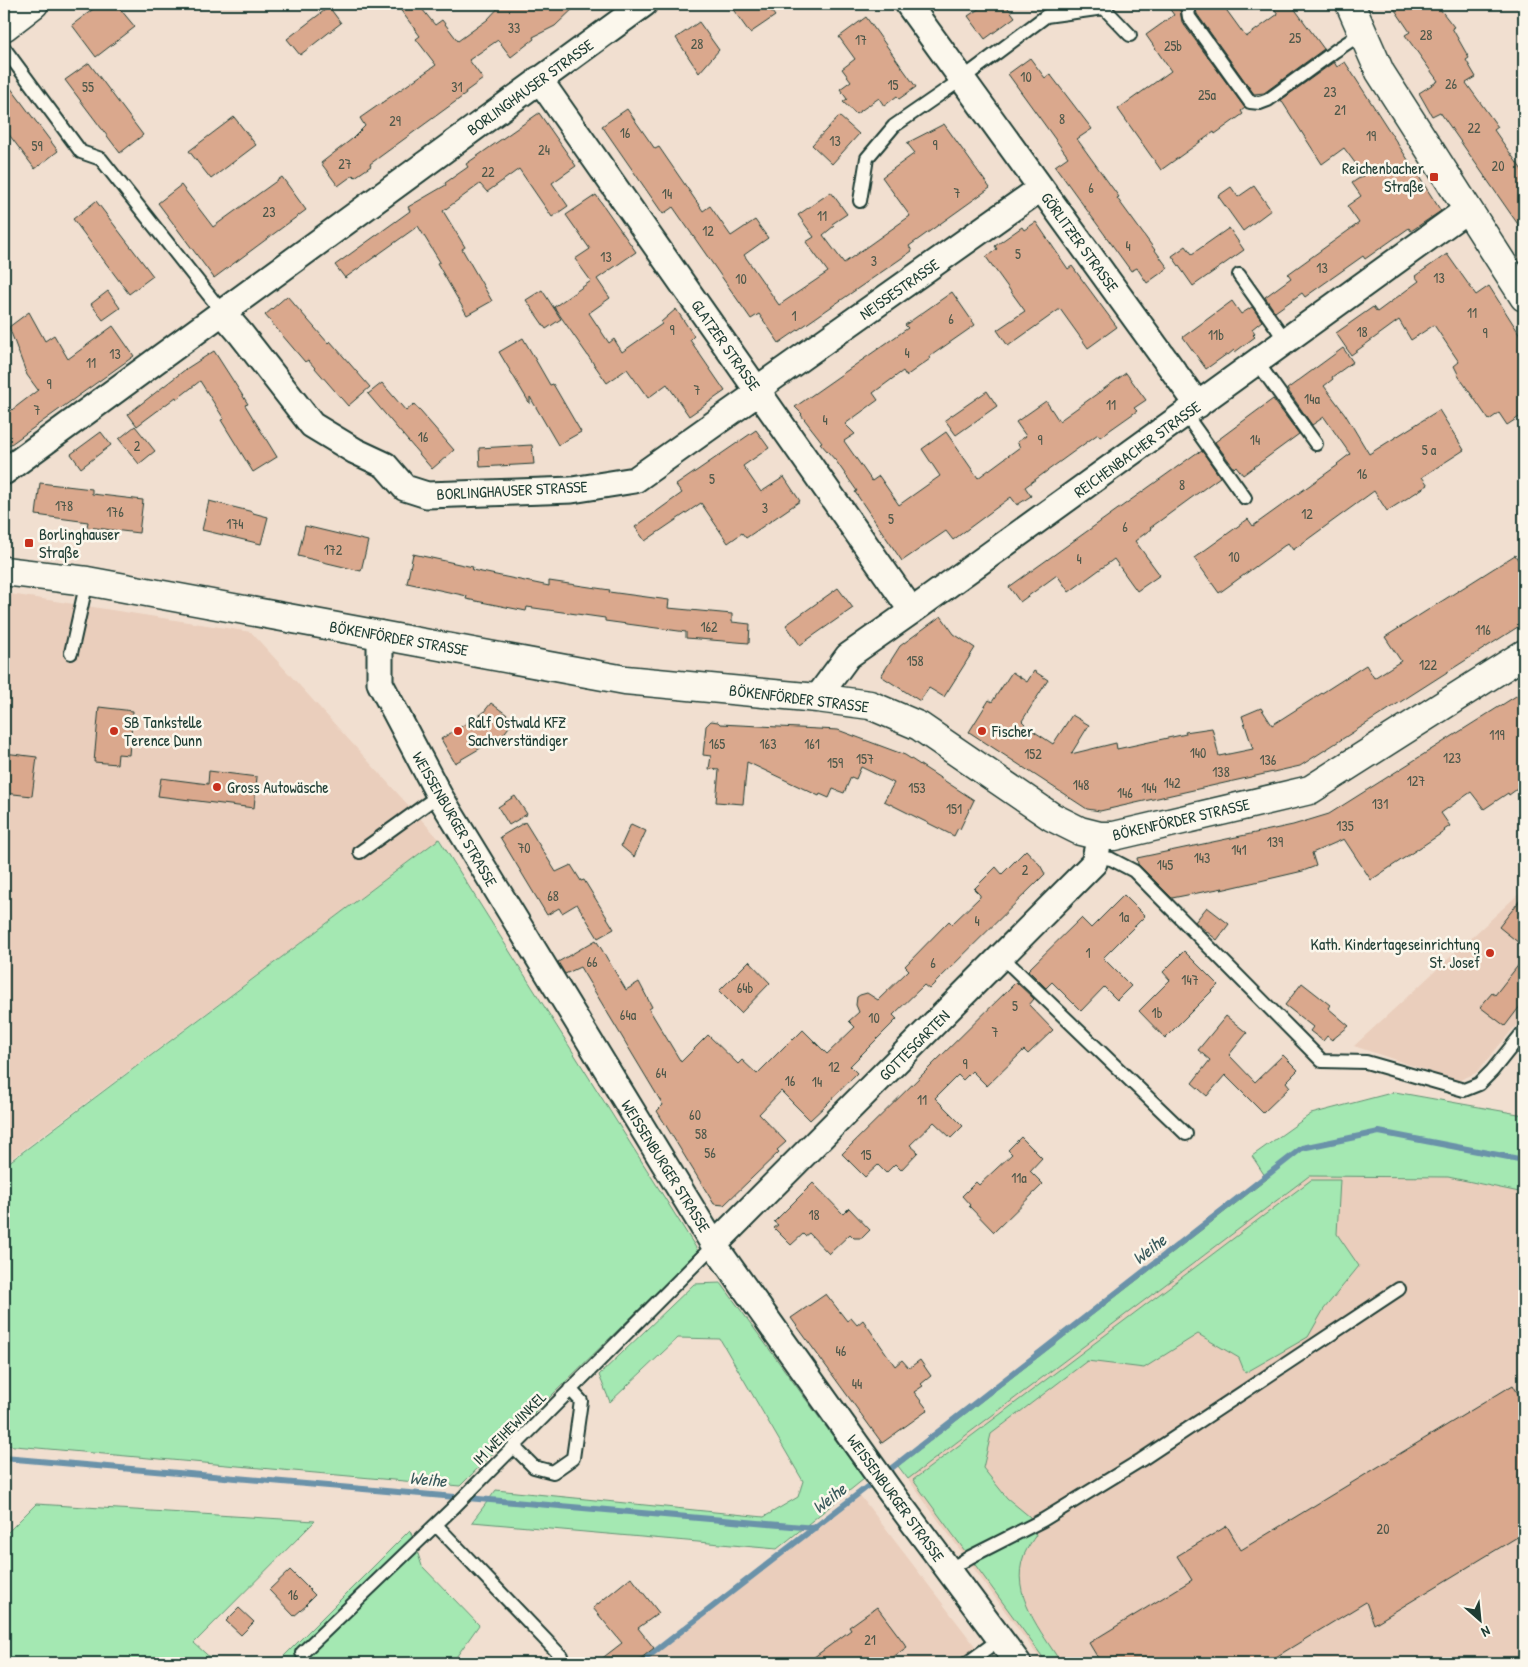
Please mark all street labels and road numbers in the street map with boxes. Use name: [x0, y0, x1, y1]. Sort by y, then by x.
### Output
street label: BORLINGHAUSER STRASSE: [462, 34, 598, 140]
street label: GÖRLITZER STRASSE: [1036, 187, 1124, 297]
street label: NEISSESTRASSE: [855, 253, 943, 325]
street label: GLATZER STRASSE: [686, 295, 766, 395]
street label: REICHENBACHER STRASSE: [1069, 395, 1205, 503]
street label: BORLINGHAUSER STRASSE: [436, 475, 588, 505]
street label: BÖKENFÖRDER STRASSE: [328, 615, 470, 661]
street label: BÖKENFÖRDER STRASSE: [728, 679, 870, 717]
street label: WEISSENBURGER STRASSE: [407, 747, 503, 891]
street label: BÖKENFÖRDER STRASSE: [1110, 792, 1252, 846]
street label: GOTTESGARTEN: [874, 1005, 954, 1085]
street label: WEISSENBURGER STRASSE: [616, 1096, 716, 1236]
street label: IM WEIHEWINKEL: [467, 1386, 551, 1470]
street label: WEISSENBURGER STRASSE: [842, 1430, 950, 1566]

